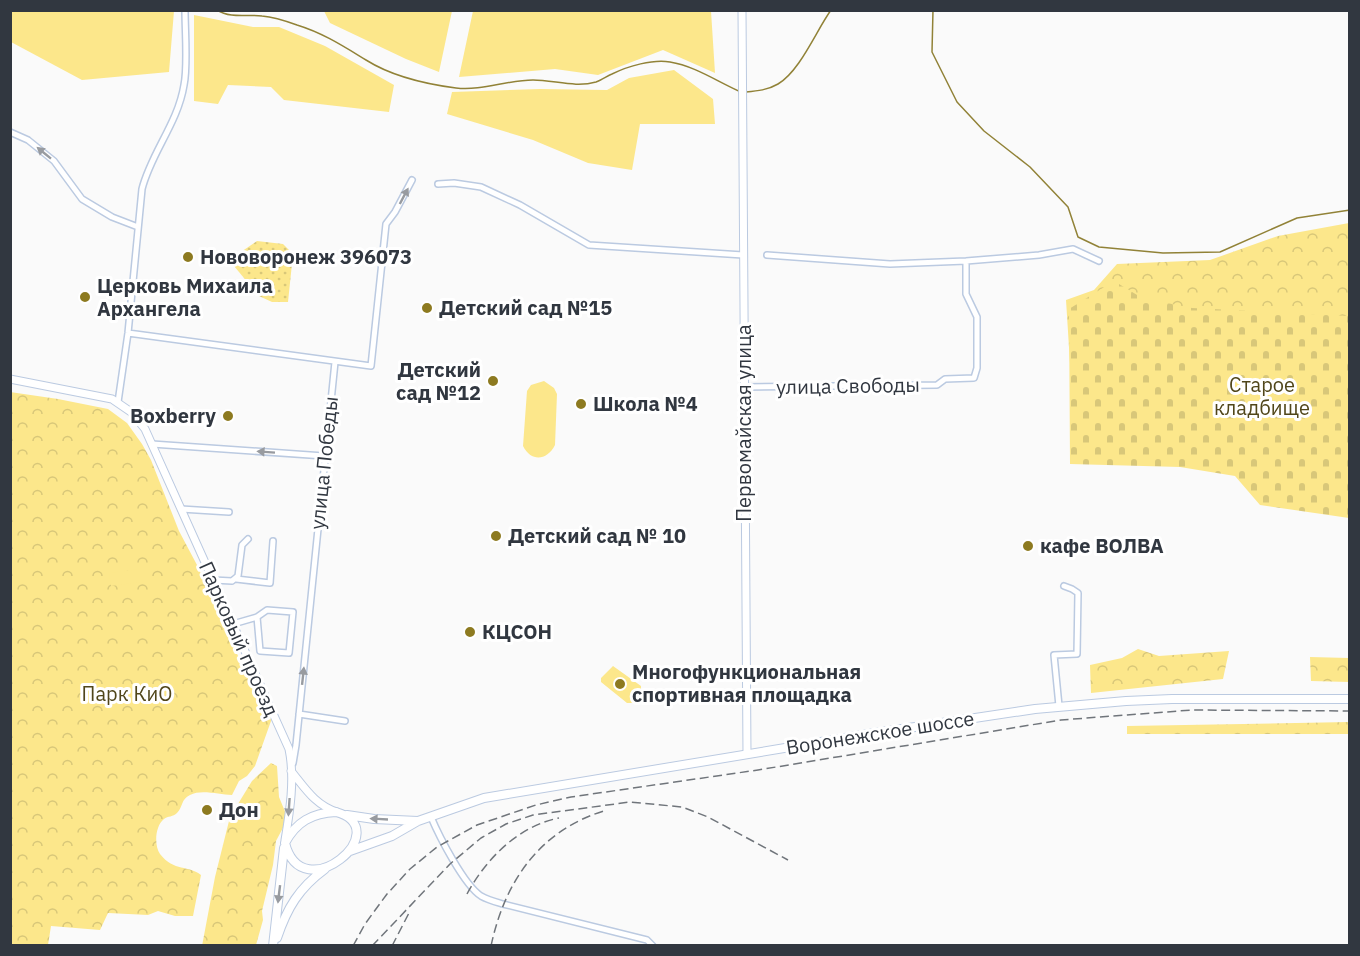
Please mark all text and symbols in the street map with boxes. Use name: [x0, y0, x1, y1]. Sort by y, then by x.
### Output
one-way arrow: [36, 147, 51, 160]
one-way arrow: [398, 187, 408, 205]
place label: Нововоронеж 396073: [200, 243, 412, 270]
marker: Нововоронеж 396073: [181, 250, 195, 264]
place label: Церковь Михаила Архангела: [97, 272, 273, 322]
marker: Церковь Михаила Архангела: [78, 290, 92, 304]
place label: Детский сад №15: [439, 294, 612, 321]
marker: Детский сад №15: [420, 301, 434, 315]
street label: Первомайская улица: [730, 324, 757, 522]
place label: Детский сад №12: [396, 356, 481, 406]
street label: улица Свободы: [776, 371, 920, 400]
park label: Старое кладбище: [1214, 371, 1310, 421]
marker: Детский сад №12: [486, 374, 500, 388]
place label: Школа №4: [593, 390, 698, 417]
street label: улица Победы: [303, 395, 344, 531]
marker: Школа №4: [574, 397, 588, 411]
place label: Boxberry: [130, 402, 216, 429]
marker: Boxberry: [221, 409, 235, 423]
one-way arrow: [257, 447, 276, 456]
place label: Детский сад № 10: [508, 522, 686, 549]
marker: Детский сад № 10: [489, 529, 503, 543]
place label: кафе ВОЛВА: [1040, 532, 1164, 559]
marker: кафе ВОЛВА: [1021, 539, 1035, 553]
street label: Парковый проезд: [193, 557, 286, 721]
place label: КЦСОН: [482, 618, 552, 645]
marker: КЦСОН: [463, 625, 477, 639]
place label: Многофункциональная спортивная площадка: [632, 658, 861, 708]
one-way arrow: [298, 667, 308, 686]
marker: Многофункциональная спортивная площадка: [613, 677, 627, 691]
park label: Парк КиО: [82, 680, 172, 707]
street label: Воронежское шоссе: [784, 704, 976, 761]
place label: Дон: [219, 796, 259, 823]
one-way arrow: [285, 798, 294, 817]
marker: Дон: [200, 803, 214, 817]
one-way arrow: [369, 815, 388, 824]
one-way arrow: [274, 885, 284, 904]

